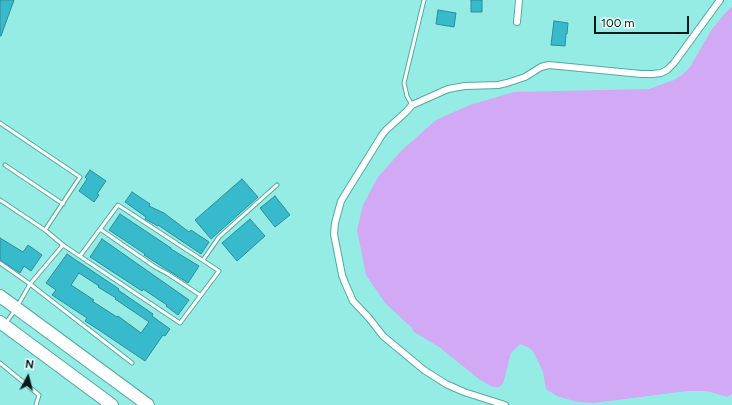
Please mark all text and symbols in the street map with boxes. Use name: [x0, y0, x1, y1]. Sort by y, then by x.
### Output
scale bar: [596, 8, 691, 34]
text: 100 m: [601, 16, 635, 30]
north arrow: [8, 357, 48, 397]
text: N: [24, 358, 35, 372]

